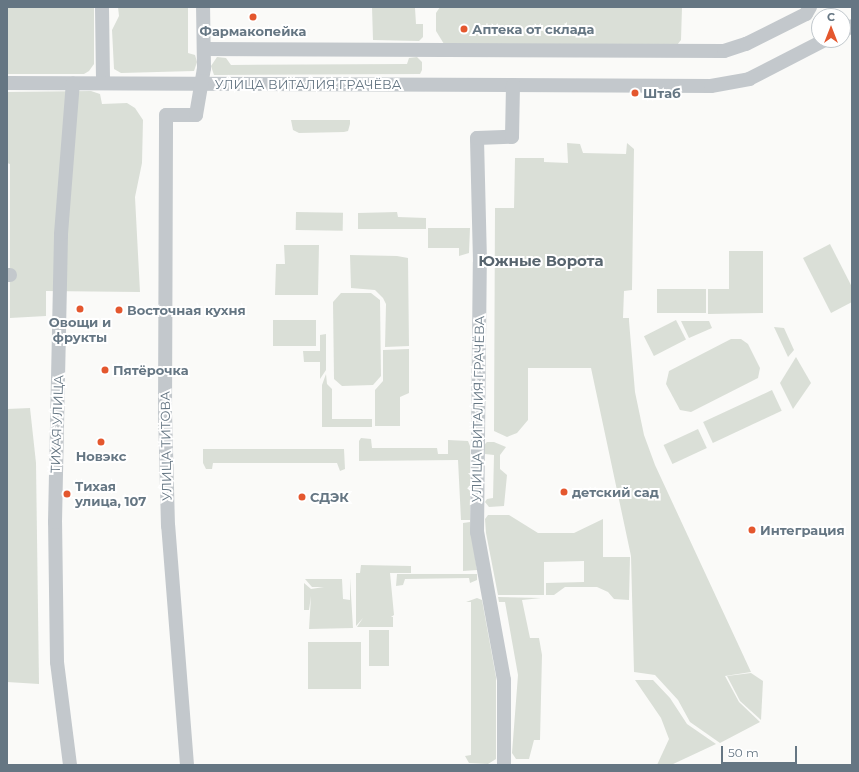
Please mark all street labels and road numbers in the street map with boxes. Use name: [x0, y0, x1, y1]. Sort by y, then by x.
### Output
street label: УЛИЦА ВИТАЛИЯ ГРАЧЁВА: [215, 76, 401, 92]
street label: УЛИЦА ВИТАЛИЯ ГРАЧЁВА: [469, 316, 487, 502]
street label: ТИХАЯ УЛИЦА: [47, 375, 67, 473]
street label: УЛИЦА ТИТОВА: [157, 391, 175, 501]

